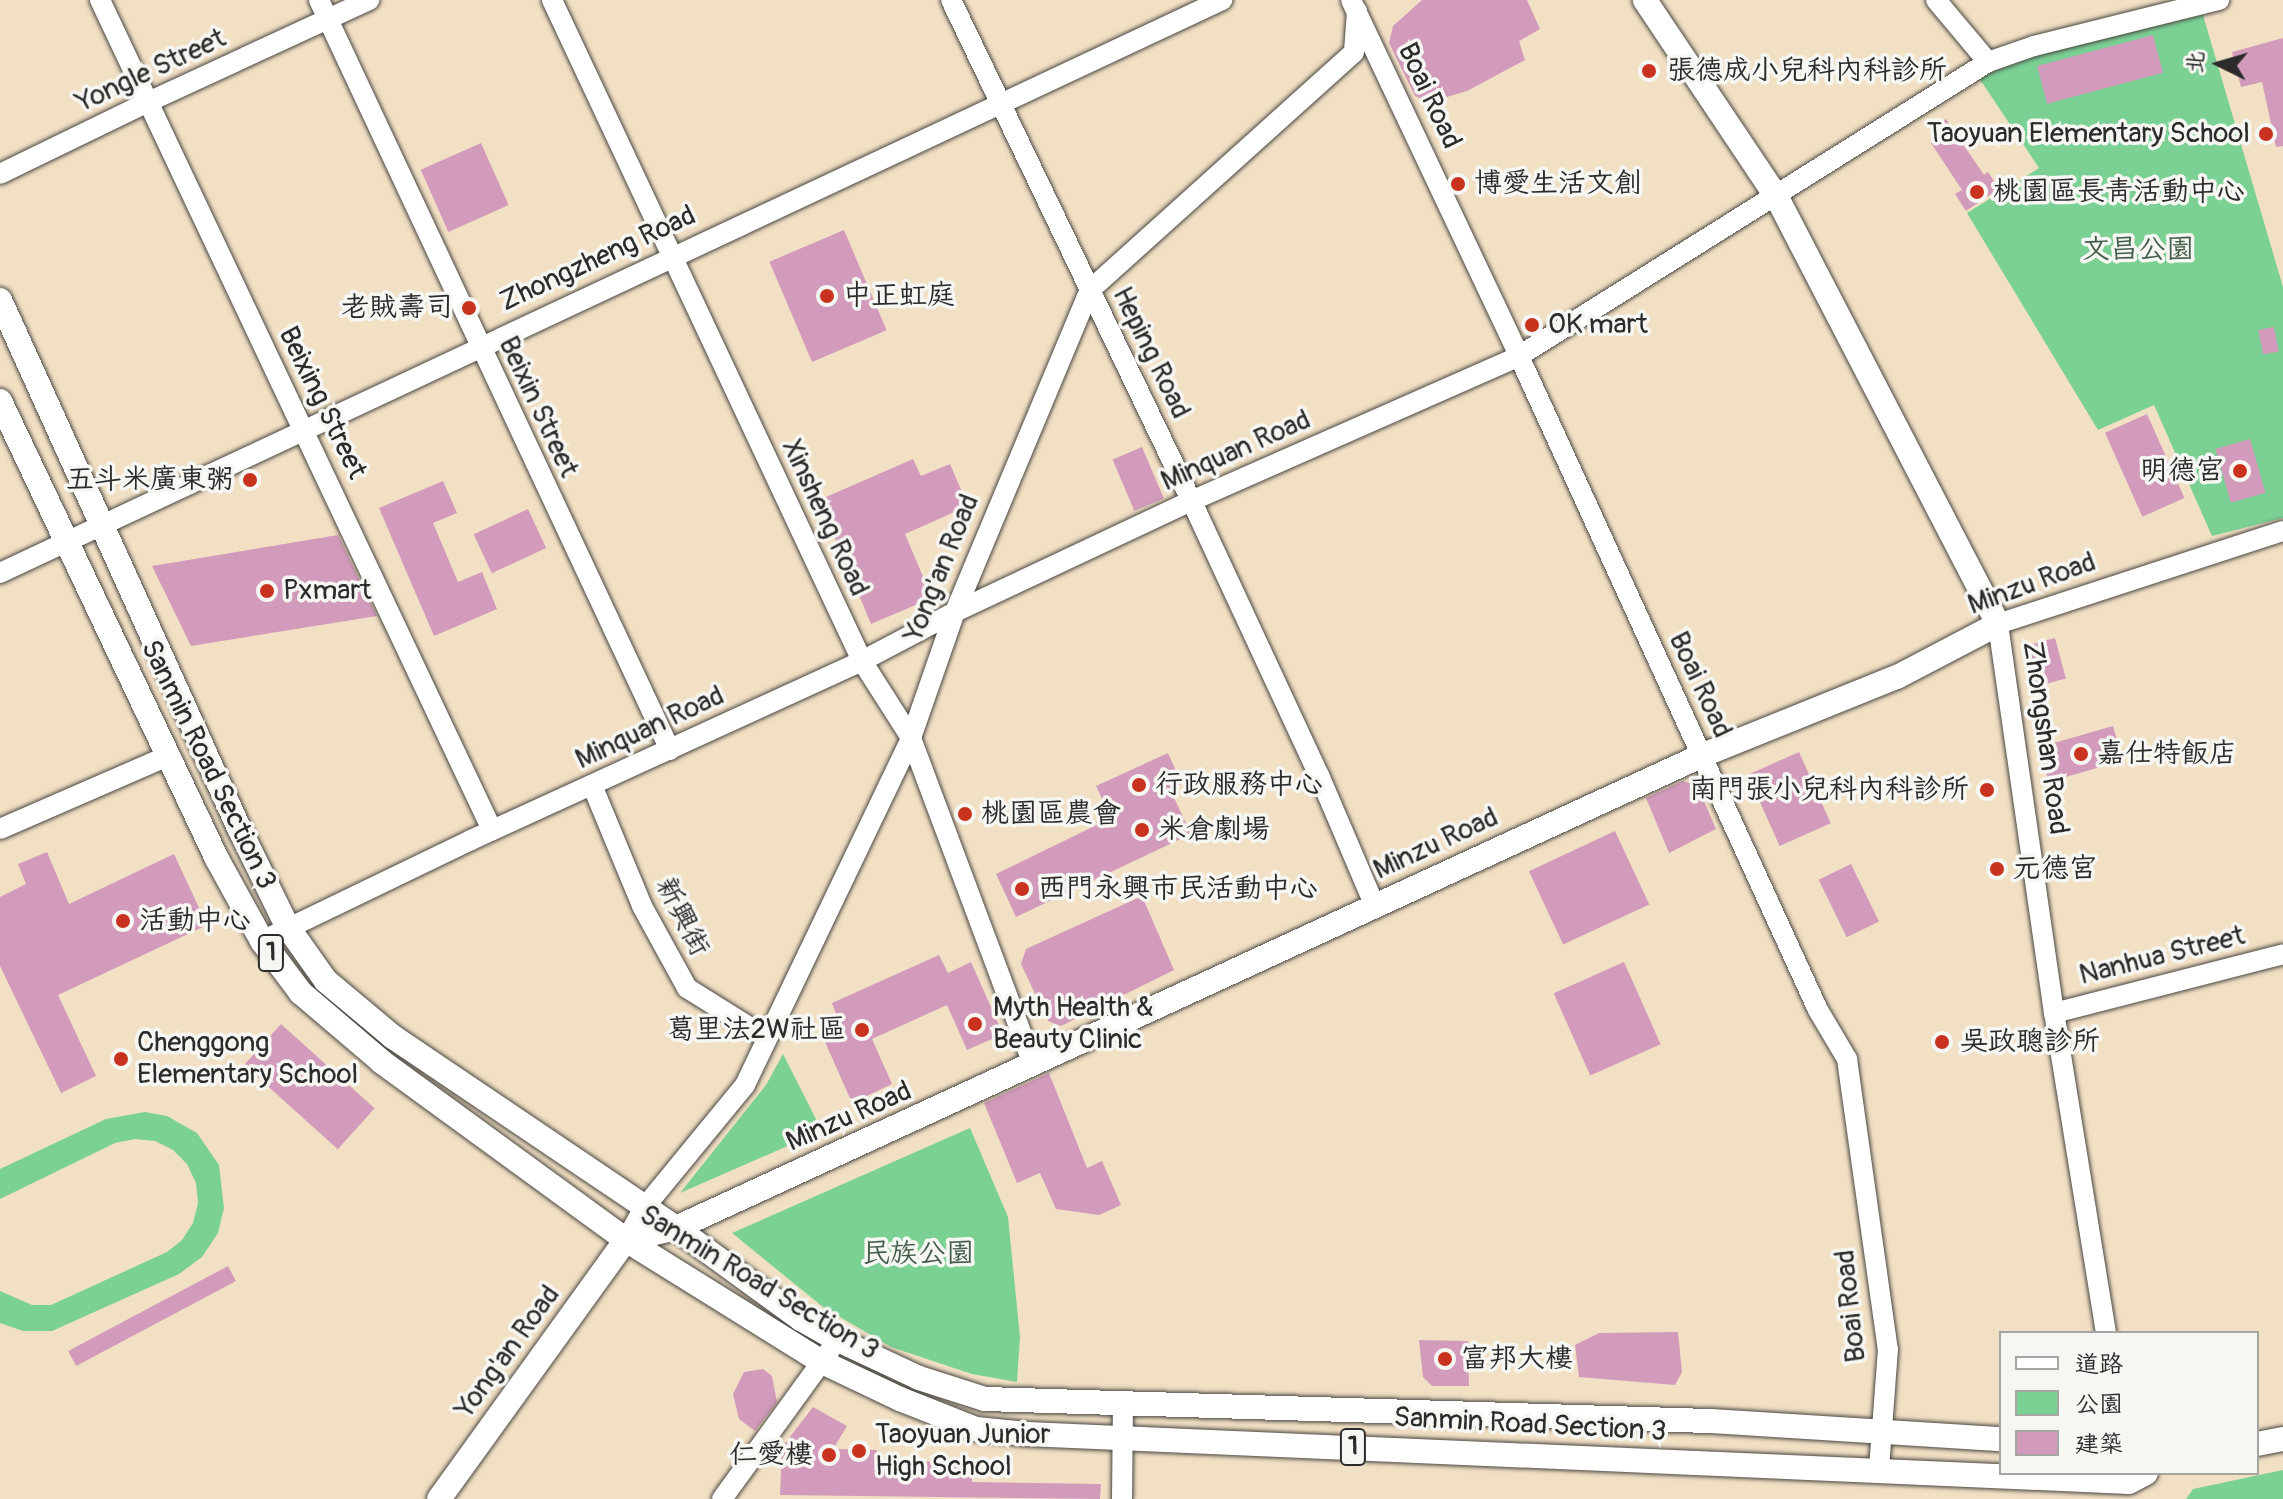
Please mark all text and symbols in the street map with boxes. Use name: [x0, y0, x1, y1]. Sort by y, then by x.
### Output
street label: Yongle Street: [71, 22, 231, 120]
north arrow: [2179, 24, 2259, 104]
street label: Boai Road: [1390, 38, 1468, 154]
text: 北: [2180, 50, 2210, 74]
place label: 張德成小兒科內科診所: [1667, 54, 1947, 88]
marker: 張德成小兒科內科診所: [1638, 60, 1660, 82]
place label: Taoyuan Elementary School: [1927, 117, 2250, 151]
marker: Taoyuan Elementary School: [2257, 125, 2275, 143]
place label: 博愛生活文創: [1474, 167, 1642, 201]
marker: 博愛生活文創: [1449, 175, 1467, 193]
place label: 桃園區長青活動中心: [1993, 175, 2245, 209]
marker: 桃園區長青活動中心: [1968, 183, 1986, 201]
street label: Zhongzheng Road: [495, 199, 701, 319]
park label: 文昌公園: [2082, 233, 2194, 267]
place label: 中正虹庭: [843, 279, 955, 313]
street label: Heping Road: [1105, 282, 1197, 424]
marker: 中正虹庭: [818, 287, 836, 305]
place label: 老賊壽司: [341, 291, 453, 325]
marker: 老賊壽司: [460, 299, 478, 317]
place label: OK mart: [1548, 308, 1648, 342]
marker: OK mart: [1523, 316, 1541, 334]
street label: Beixing Street: [271, 321, 373, 485]
street label: Beixin Street: [491, 331, 585, 483]
street label: Minquan Road: [1156, 403, 1316, 499]
street label: Xinsheng Road: [774, 434, 876, 602]
place label: 明德宮: [2140, 454, 2224, 488]
marker: 明德宮: [2231, 462, 2249, 480]
place label: 五斗米廣東粥: [66, 463, 234, 497]
marker: 五斗米廣東粥: [241, 471, 259, 489]
street label: Yong'an Road: [897, 489, 987, 647]
street label: Minzu Road: [1964, 545, 2100, 623]
place label: Pxmart: [283, 574, 372, 608]
marker: Pxmart: [258, 582, 276, 600]
street label: Boai Road: [1661, 627, 1739, 743]
street label: Sanmin Road Section 3: [133, 635, 283, 895]
street label: Zhongshan Road: [2015, 639, 2075, 837]
street label: Minquan Road: [570, 679, 730, 777]
place label: 嘉仕特飯店: [2097, 737, 2237, 771]
marker: 嘉仕特飯店: [2072, 745, 2090, 763]
place label: 行政服務中心: [1155, 768, 1323, 802]
place label: 南門張小兒科內科診所: [1689, 773, 1969, 807]
marker: 行政服務中心: [1130, 776, 1148, 794]
marker: 南門張小兒科內科診所: [1976, 779, 1998, 801]
place label: 桃園區農會: [981, 797, 1121, 831]
street label: Minzu Road: [1368, 801, 1504, 887]
marker: 桃園區農會: [956, 805, 974, 823]
place label: 米倉劇場: [1158, 813, 1270, 847]
marker: 米倉劇場: [1133, 821, 1151, 839]
place label: 元德宮: [2013, 852, 2097, 886]
marker: 元德宮: [1988, 860, 2006, 878]
street label: 新興街: [648, 872, 716, 962]
place label: 西門永興市民活動中心: [1038, 872, 1318, 906]
marker: 西門永興市民活動中心: [1013, 880, 1031, 898]
place label: 活動中心: [139, 904, 251, 938]
marker: 活動中心: [114, 912, 132, 930]
street label: Nanhua Street: [2076, 919, 2248, 993]
road number: 1: [257, 931, 285, 975]
place label: Myth Health & Beauty Clinic: [993, 991, 1154, 1057]
place label: 葛里法2W社區: [666, 1013, 846, 1047]
marker: Myth Health & Beauty Clinic: [964, 1013, 986, 1035]
marker: 葛里法2W社區: [853, 1021, 871, 1039]
place label: 吳政聰診所: [1960, 1025, 2100, 1059]
place label: Chenggong Elementary School: [137, 1026, 358, 1092]
marker: 吳政聰診所: [1931, 1031, 1953, 1053]
marker: Chenggong Elementary School: [112, 1050, 130, 1068]
street label: Minzu Road: [781, 1075, 917, 1159]
street label: Sanmin Road Section 3: [633, 1198, 885, 1368]
park label: 民族公園: [862, 1237, 974, 1271]
street label: Boai Road: [1828, 1248, 1874, 1364]
street label: Yong'an Road: [449, 1279, 567, 1425]
legend: [1999, 1331, 2259, 1475]
place label: 富邦大樓: [1461, 1342, 1573, 1376]
marker: 富邦大樓: [1436, 1350, 1454, 1368]
text: 道路: [2075, 1350, 2123, 1379]
text: 公園: [2075, 1390, 2123, 1419]
street label: Sanmin Road Section 3: [1393, 1401, 1667, 1449]
place label: Taoyuan Junior High School: [875, 1418, 1050, 1484]
road number: 1: [1339, 1425, 1367, 1469]
text: 建築: [2075, 1430, 2123, 1459]
place label: 仁愛樓: [729, 1438, 813, 1472]
marker: Taoyuan Junior High School: [850, 1442, 868, 1460]
marker: 仁愛樓: [820, 1446, 838, 1464]

